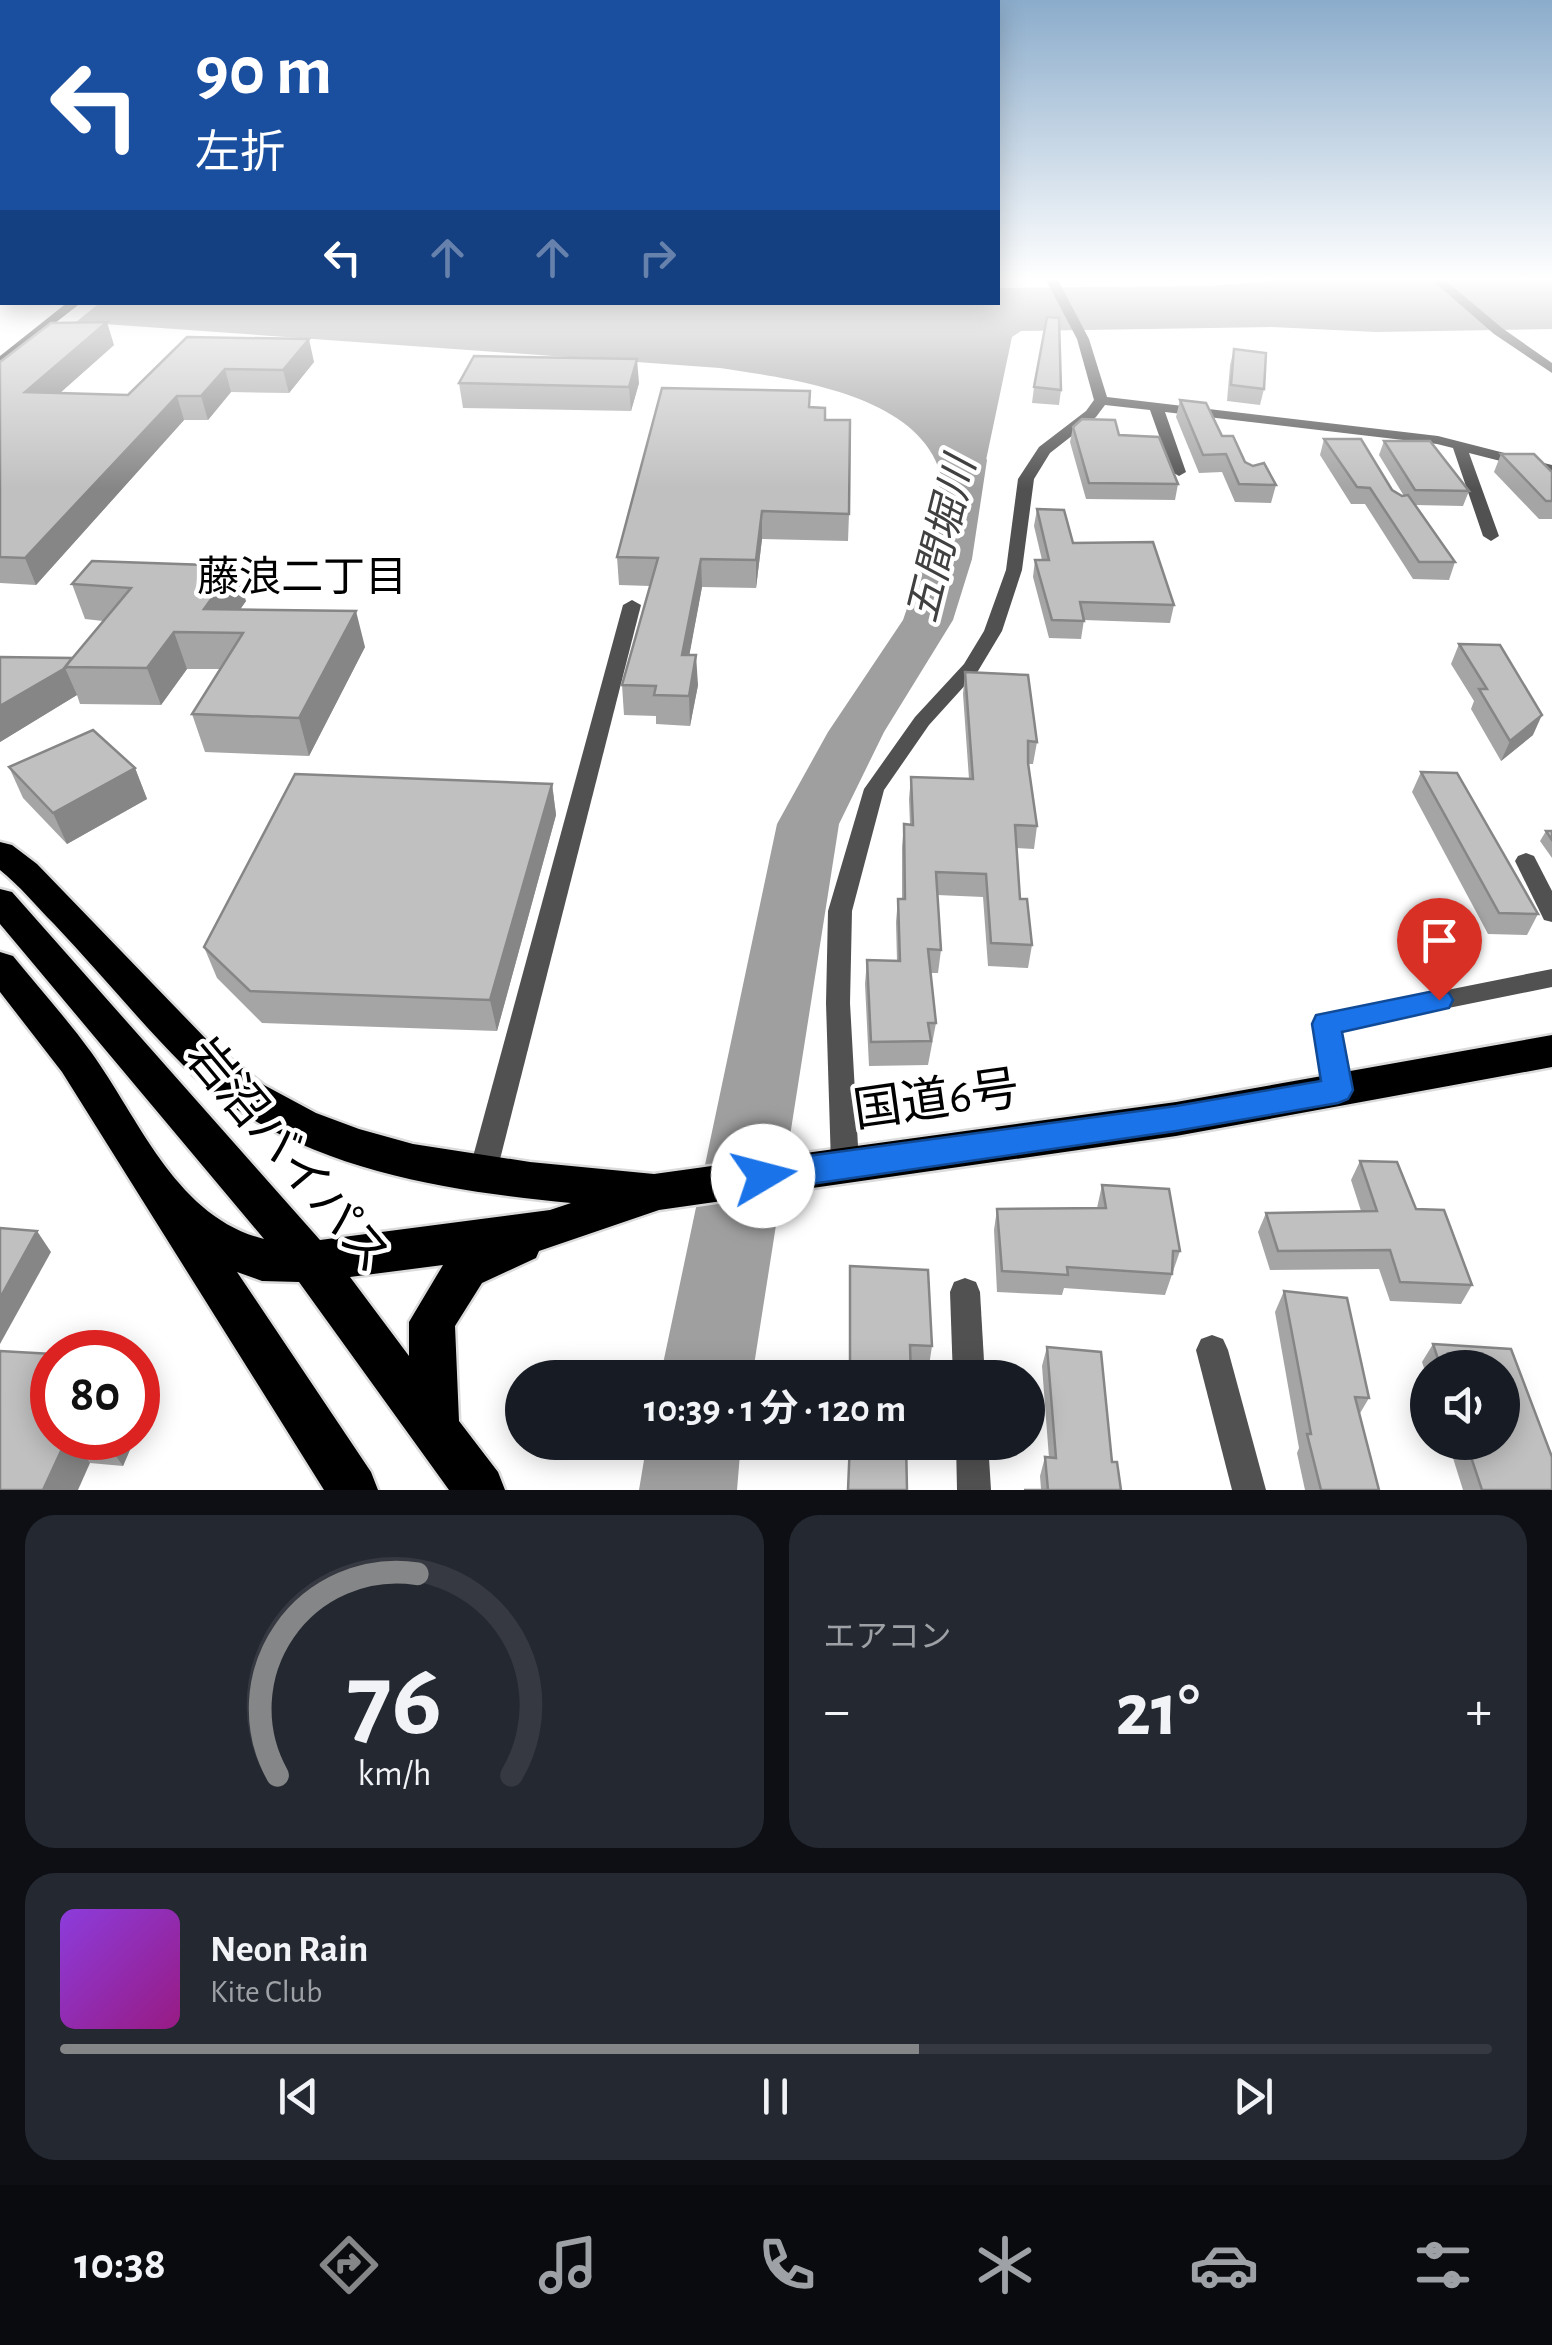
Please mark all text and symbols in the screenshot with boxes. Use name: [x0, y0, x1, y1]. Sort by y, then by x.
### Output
text: 90 m: [195, 37, 332, 107]
icon: left: [30, 40, 160, 170]
text: 左折: [195, 131, 285, 176]
icon: left: [315, 230, 370, 285]
icon: ahead: [420, 230, 475, 285]
icon: ahead: [525, 230, 580, 285]
icon: right: [630, 230, 685, 285]
water label: 五間堀川: [900, 449, 984, 626]
district label: 藤浪二丁目: [197, 555, 407, 599]
pin: [1397, 898, 1482, 1001]
icon: arrive: [1412, 913, 1467, 968]
street label: 岩沼バイパス: [176, 1030, 400, 1282]
street label: 国道6号: [850, 1063, 1022, 1136]
position arrow: [711, 1124, 815, 1228]
speed limit sign: 80: [30, 1330, 160, 1460]
map controls: [1410, 1350, 1520, 1460]
button: sound: [1410, 1350, 1520, 1460]
text: 10:39 · 1 分 · 120 m: [644, 1391, 906, 1429]
text: エアコン: [824, 1621, 952, 1653]
text: 76: [347, 1650, 442, 1754]
text: 21°: [1116, 1674, 1200, 1749]
text: −: [824, 1684, 850, 1739]
text: +: [1466, 1684, 1492, 1739]
text: km/h: [357, 1756, 431, 1792]
text: Neon Rain: [210, 1931, 368, 1969]
text: Kite Club: [210, 1976, 322, 2008]
icon: previous: [271, 2069, 326, 2124]
icon: pause: [748, 2069, 803, 2124]
icon: next: [1226, 2069, 1281, 2124]
icon: directions: [314, 2230, 384, 2300]
icon: music: [533, 2230, 603, 2300]
icon: phone: [752, 2230, 822, 2300]
icon: climate: [970, 2230, 1040, 2300]
icon: car: [1189, 2230, 1259, 2300]
icon: filters: [1408, 2230, 1478, 2300]
text: 10:38: [74, 2242, 166, 2287]

